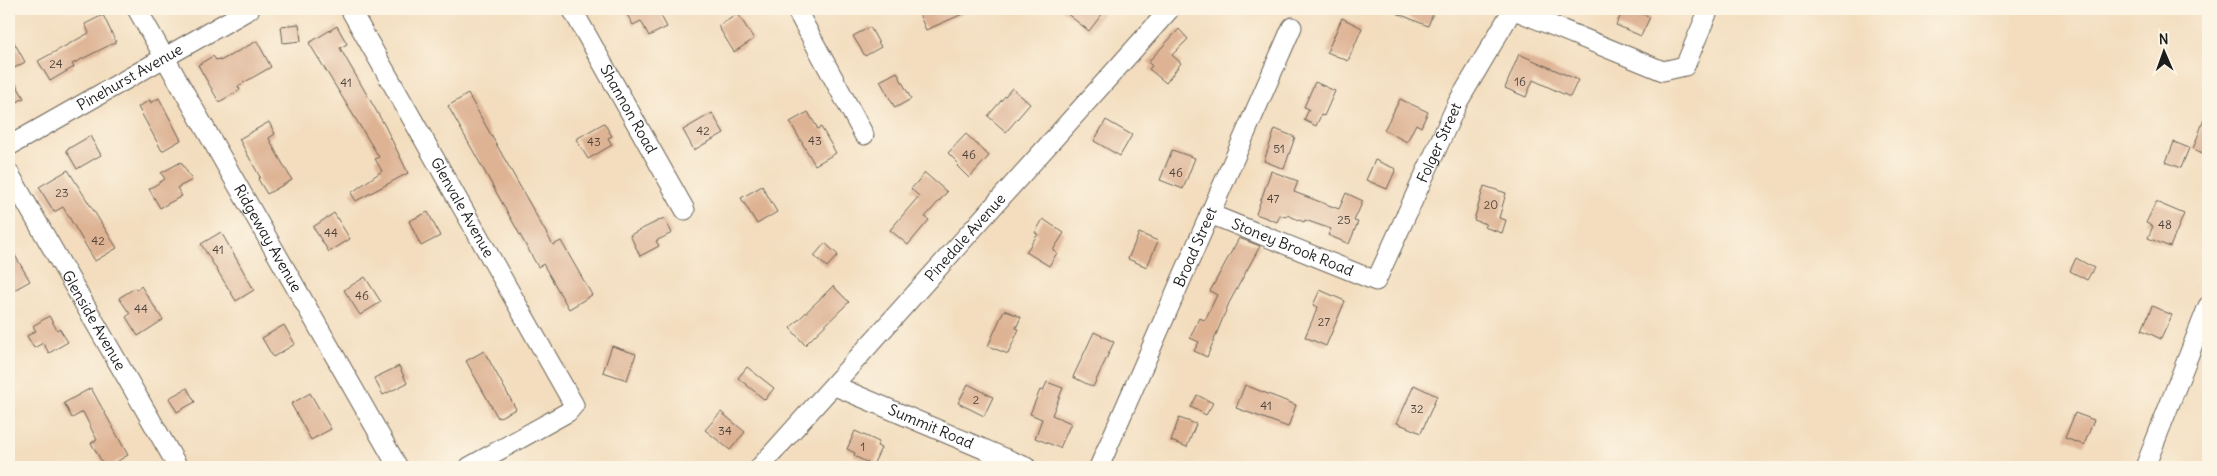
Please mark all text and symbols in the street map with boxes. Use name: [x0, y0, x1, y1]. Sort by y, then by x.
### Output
north arrow: [2140, 28, 2190, 78]
text: N: [2158, 30, 2169, 48]
street label: Pinehurst Avenue: [73, 39, 186, 114]
house number: 24: [49, 56, 63, 71]
street label: Shannon Road: [596, 61, 661, 157]
house number: 16: [1514, 74, 1526, 89]
house number: 41: [340, 75, 352, 90]
street label: Folger Street: [1412, 100, 1465, 186]
house number: 42: [696, 123, 710, 138]
house number: 43: [808, 133, 822, 148]
house number: 43: [587, 134, 601, 149]
house number: 51: [1273, 141, 1285, 156]
house number: 46: [962, 147, 976, 162]
street label: Glenvale Avenue: [427, 154, 499, 261]
house number: 46: [1169, 165, 1183, 180]
street label: Ridgeway Avenue: [230, 181, 306, 295]
house number: 23: [55, 185, 69, 200]
street label: Pinedale Avenue: [921, 189, 1009, 285]
house number: 47: [1267, 191, 1279, 206]
house number: 20: [1484, 197, 1498, 212]
street label: Broad Street: [1169, 204, 1221, 290]
house number: 25: [1337, 212, 1351, 227]
street label: Stoney Brook Road: [1229, 214, 1357, 280]
house number: 48: [2158, 217, 2172, 232]
house number: 44: [324, 225, 338, 240]
house number: 42: [91, 233, 105, 248]
house number: 41: [212, 242, 224, 257]
street label: Glenside Avenue: [58, 267, 130, 373]
house number: 46: [355, 288, 369, 303]
house number: 44: [134, 301, 148, 316]
house number: 27: [1318, 314, 1330, 329]
house number: 2: [973, 392, 980, 407]
house number: 41: [1260, 398, 1272, 413]
street label: Summit Road: [886, 400, 977, 453]
house number: 32: [1410, 401, 1424, 416]
house number: 34: [718, 423, 732, 438]
house number: 1: [861, 439, 865, 454]

